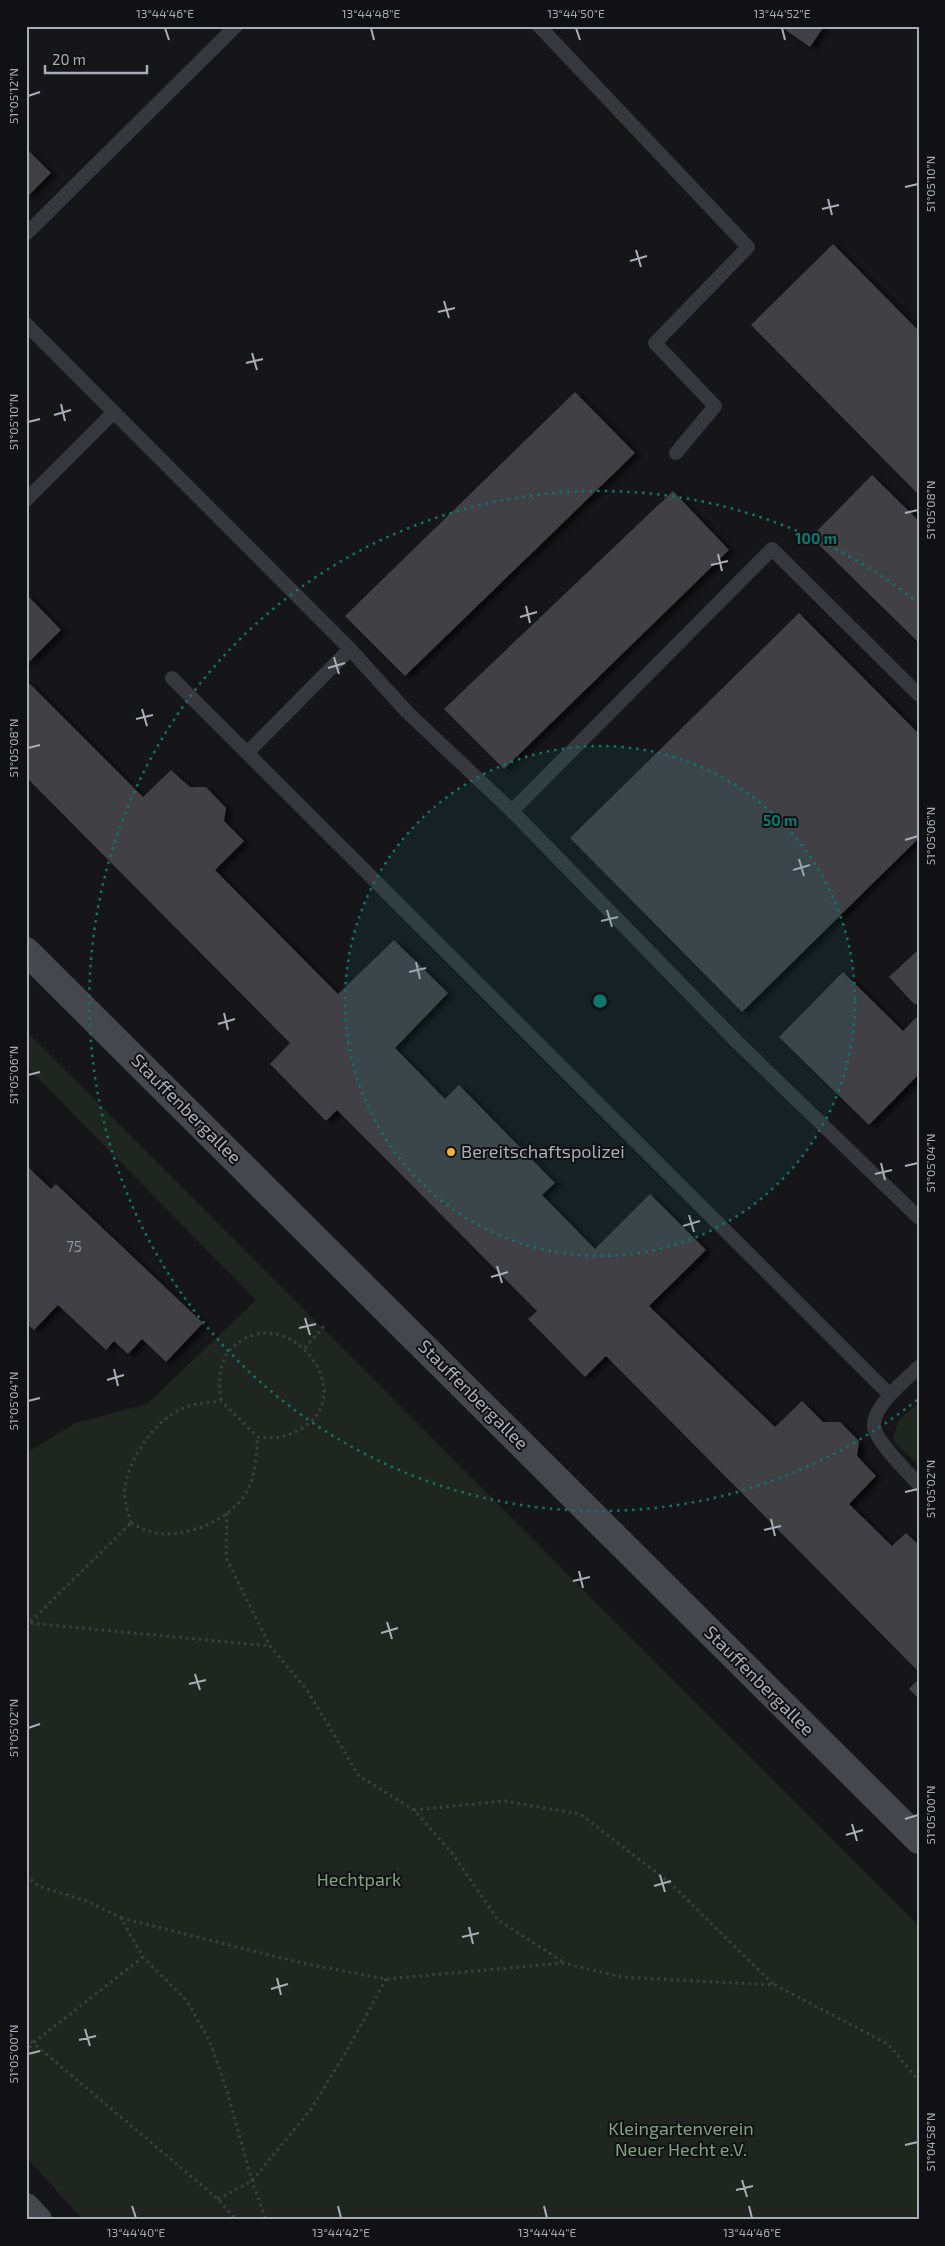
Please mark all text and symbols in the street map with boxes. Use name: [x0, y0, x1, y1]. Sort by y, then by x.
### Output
text: 13°44'46"E: [136, 6, 194, 20]
text: 13°44'48"E: [342, 6, 400, 20]
text: 13°44'50"E: [547, 6, 605, 20]
text: 13°44'52"E: [753, 6, 811, 20]
scale bar: [45, 42, 148, 74]
text: 20 m: [52, 50, 86, 68]
text: 51°05'12"N: [6, 68, 20, 124]
text: 51°05'10"N: [923, 156, 937, 212]
text: 51°05'10"N: [6, 394, 20, 450]
text: 51°05'08"N: [923, 481, 937, 539]
text: 100 m: [795, 529, 837, 547]
text: 51°05'08"N: [6, 719, 20, 777]
text: 51°05'06"N: [923, 807, 937, 865]
text: 50 m: [763, 811, 797, 829]
centre of rings: [591, 992, 609, 1010]
text: 51°05'06"N: [6, 1046, 20, 1104]
street label: Stauffenbergallee: [127, 1049, 246, 1168]
text: 51°05'04"N: [923, 1133, 937, 1193]
place label: Bereitschaftspolizei: [461, 1140, 625, 1162]
marker: Bereitschaftspolizei: [445, 1146, 457, 1158]
house number: 75: [66, 1237, 82, 1255]
street label: Stauffenbergallee: [414, 1335, 533, 1454]
text: 51°05'04"N: [6, 1371, 20, 1431]
text: 51°05'02"N: [923, 1460, 937, 1518]
street label: Stauffenbergallee: [700, 1621, 819, 1740]
text: 51°05'02"N: [6, 1699, 20, 1757]
text: 51°05'00"N: [923, 1786, 937, 1844]
park label: Hechtpark: [317, 1868, 401, 1890]
text: 51°05'00"N: [6, 2025, 20, 2083]
text: 51°04'58"N: [923, 2112, 937, 2172]
park label: Kleingartenverein Neuer Hecht e.V.: [608, 2117, 754, 2160]
text: 13°44'40"E: [107, 2225, 165, 2239]
text: 13°44'42"E: [312, 2225, 370, 2239]
text: 13°44'44"E: [518, 2225, 577, 2239]
text: 13°44'46"E: [723, 2225, 781, 2239]

